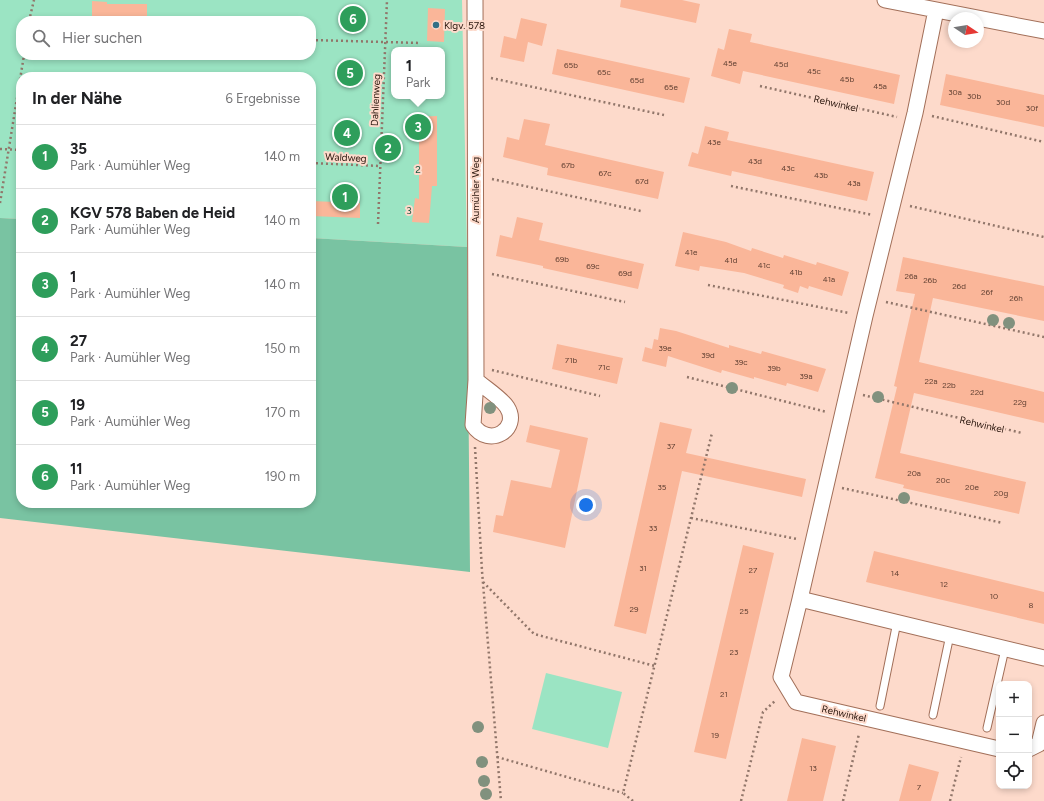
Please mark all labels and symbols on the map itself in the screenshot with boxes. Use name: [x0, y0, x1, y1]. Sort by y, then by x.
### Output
pin: 6: [340, 4, 366, 34]
north arrow: [948, 12, 984, 48]
place label: Klgv. 578: [444, 19, 485, 32]
marker: Klgv. 578: [431, 20, 441, 30]
pin: 5: [337, 58, 363, 88]
house number: 45e: [723, 58, 738, 68]
house number: 45d: [774, 59, 788, 69]
house number: 65b: [564, 60, 578, 70]
house number: 45c: [807, 66, 822, 76]
house number: 65c: [597, 67, 611, 77]
street label: Dahlienweg: [368, 74, 383, 126]
house number: 45b: [840, 74, 854, 84]
house number: 65d: [630, 75, 644, 85]
house number: 45a: [873, 81, 887, 91]
house number: 65e: [664, 82, 678, 92]
house number: 30a: [948, 87, 962, 97]
house number: 30b: [967, 91, 981, 101]
street label: Rehwinkel: [812, 92, 859, 115]
house number: 30d: [996, 97, 1010, 107]
house number: 30f: [1026, 103, 1038, 113]
pin: 3: [405, 112, 431, 142]
pin: 4: [334, 118, 360, 148]
pin: 2: [375, 133, 401, 163]
house number: 43e: [707, 137, 721, 147]
street label: Waldweg: [325, 150, 367, 165]
house number: 43d: [748, 156, 762, 166]
street label: Aumühler Weg: [469, 157, 482, 223]
house number: 67b: [561, 160, 575, 170]
park label: 2: [415, 163, 421, 176]
house number: 43c: [781, 163, 795, 173]
house number: 67c: [598, 168, 612, 178]
house number: 43b: [814, 170, 828, 180]
house number: 67d: [635, 176, 649, 186]
house number: 43a: [847, 178, 861, 188]
pin: 1: [332, 182, 358, 212]
park label: 3: [406, 204, 412, 217]
house number: 41e: [685, 247, 698, 257]
house number: 69b: [555, 254, 569, 264]
house number: 41d: [725, 255, 738, 265]
house number: 41c: [758, 260, 771, 270]
house number: 69c: [586, 261, 600, 271]
house number: 41b: [790, 267, 803, 277]
house number: 69d: [618, 268, 632, 278]
house number: 26a: [904, 271, 918, 281]
house number: 41a: [823, 274, 835, 284]
house number: 26b: [923, 275, 937, 285]
house number: 26d: [952, 281, 966, 291]
house number: 26f: [981, 287, 993, 297]
house number: 26h: [1009, 293, 1023, 303]
house number: 39e: [658, 343, 672, 353]
house number: 39d: [701, 350, 715, 360]
house number: 71b: [565, 355, 577, 365]
house number: 39c: [734, 357, 748, 367]
house number: 71c: [598, 362, 611, 372]
house number: 39b: [767, 363, 781, 373]
house number: 39a: [800, 371, 812, 381]
house number: 22a: [924, 376, 938, 386]
house number: 22b: [942, 380, 956, 390]
house number: 22d: [970, 387, 984, 397]
house number: 22g: [1013, 397, 1027, 407]
street label: Rehwinkel: [958, 413, 1005, 436]
house number: 37: [667, 441, 676, 451]
house number: 20a: [907, 468, 921, 478]
house number: 20c: [936, 475, 951, 485]
house number: 35: [658, 482, 667, 492]
house number: 20e: [965, 482, 980, 492]
house number: 20g: [994, 488, 1008, 498]
your location: [576, 495, 596, 515]
house number: 33: [649, 523, 657, 533]
house number: 31: [639, 563, 647, 573]
house number: 27: [749, 565, 758, 575]
house number: 14: [891, 568, 899, 578]
house number: 12: [940, 579, 948, 589]
house number: 10: [990, 591, 998, 601]
house number: 8: [1029, 600, 1034, 610]
house number: 29: [630, 604, 639, 614]
house number: 25: [739, 606, 749, 616]
house number: 23: [730, 647, 738, 657]
house number: 21: [720, 689, 728, 699]
street label: Rehwinkel: [820, 702, 867, 725]
house number: 19: [711, 730, 719, 740]
house number: 13: [809, 763, 817, 773]
house number: 7: [917, 782, 922, 792]

